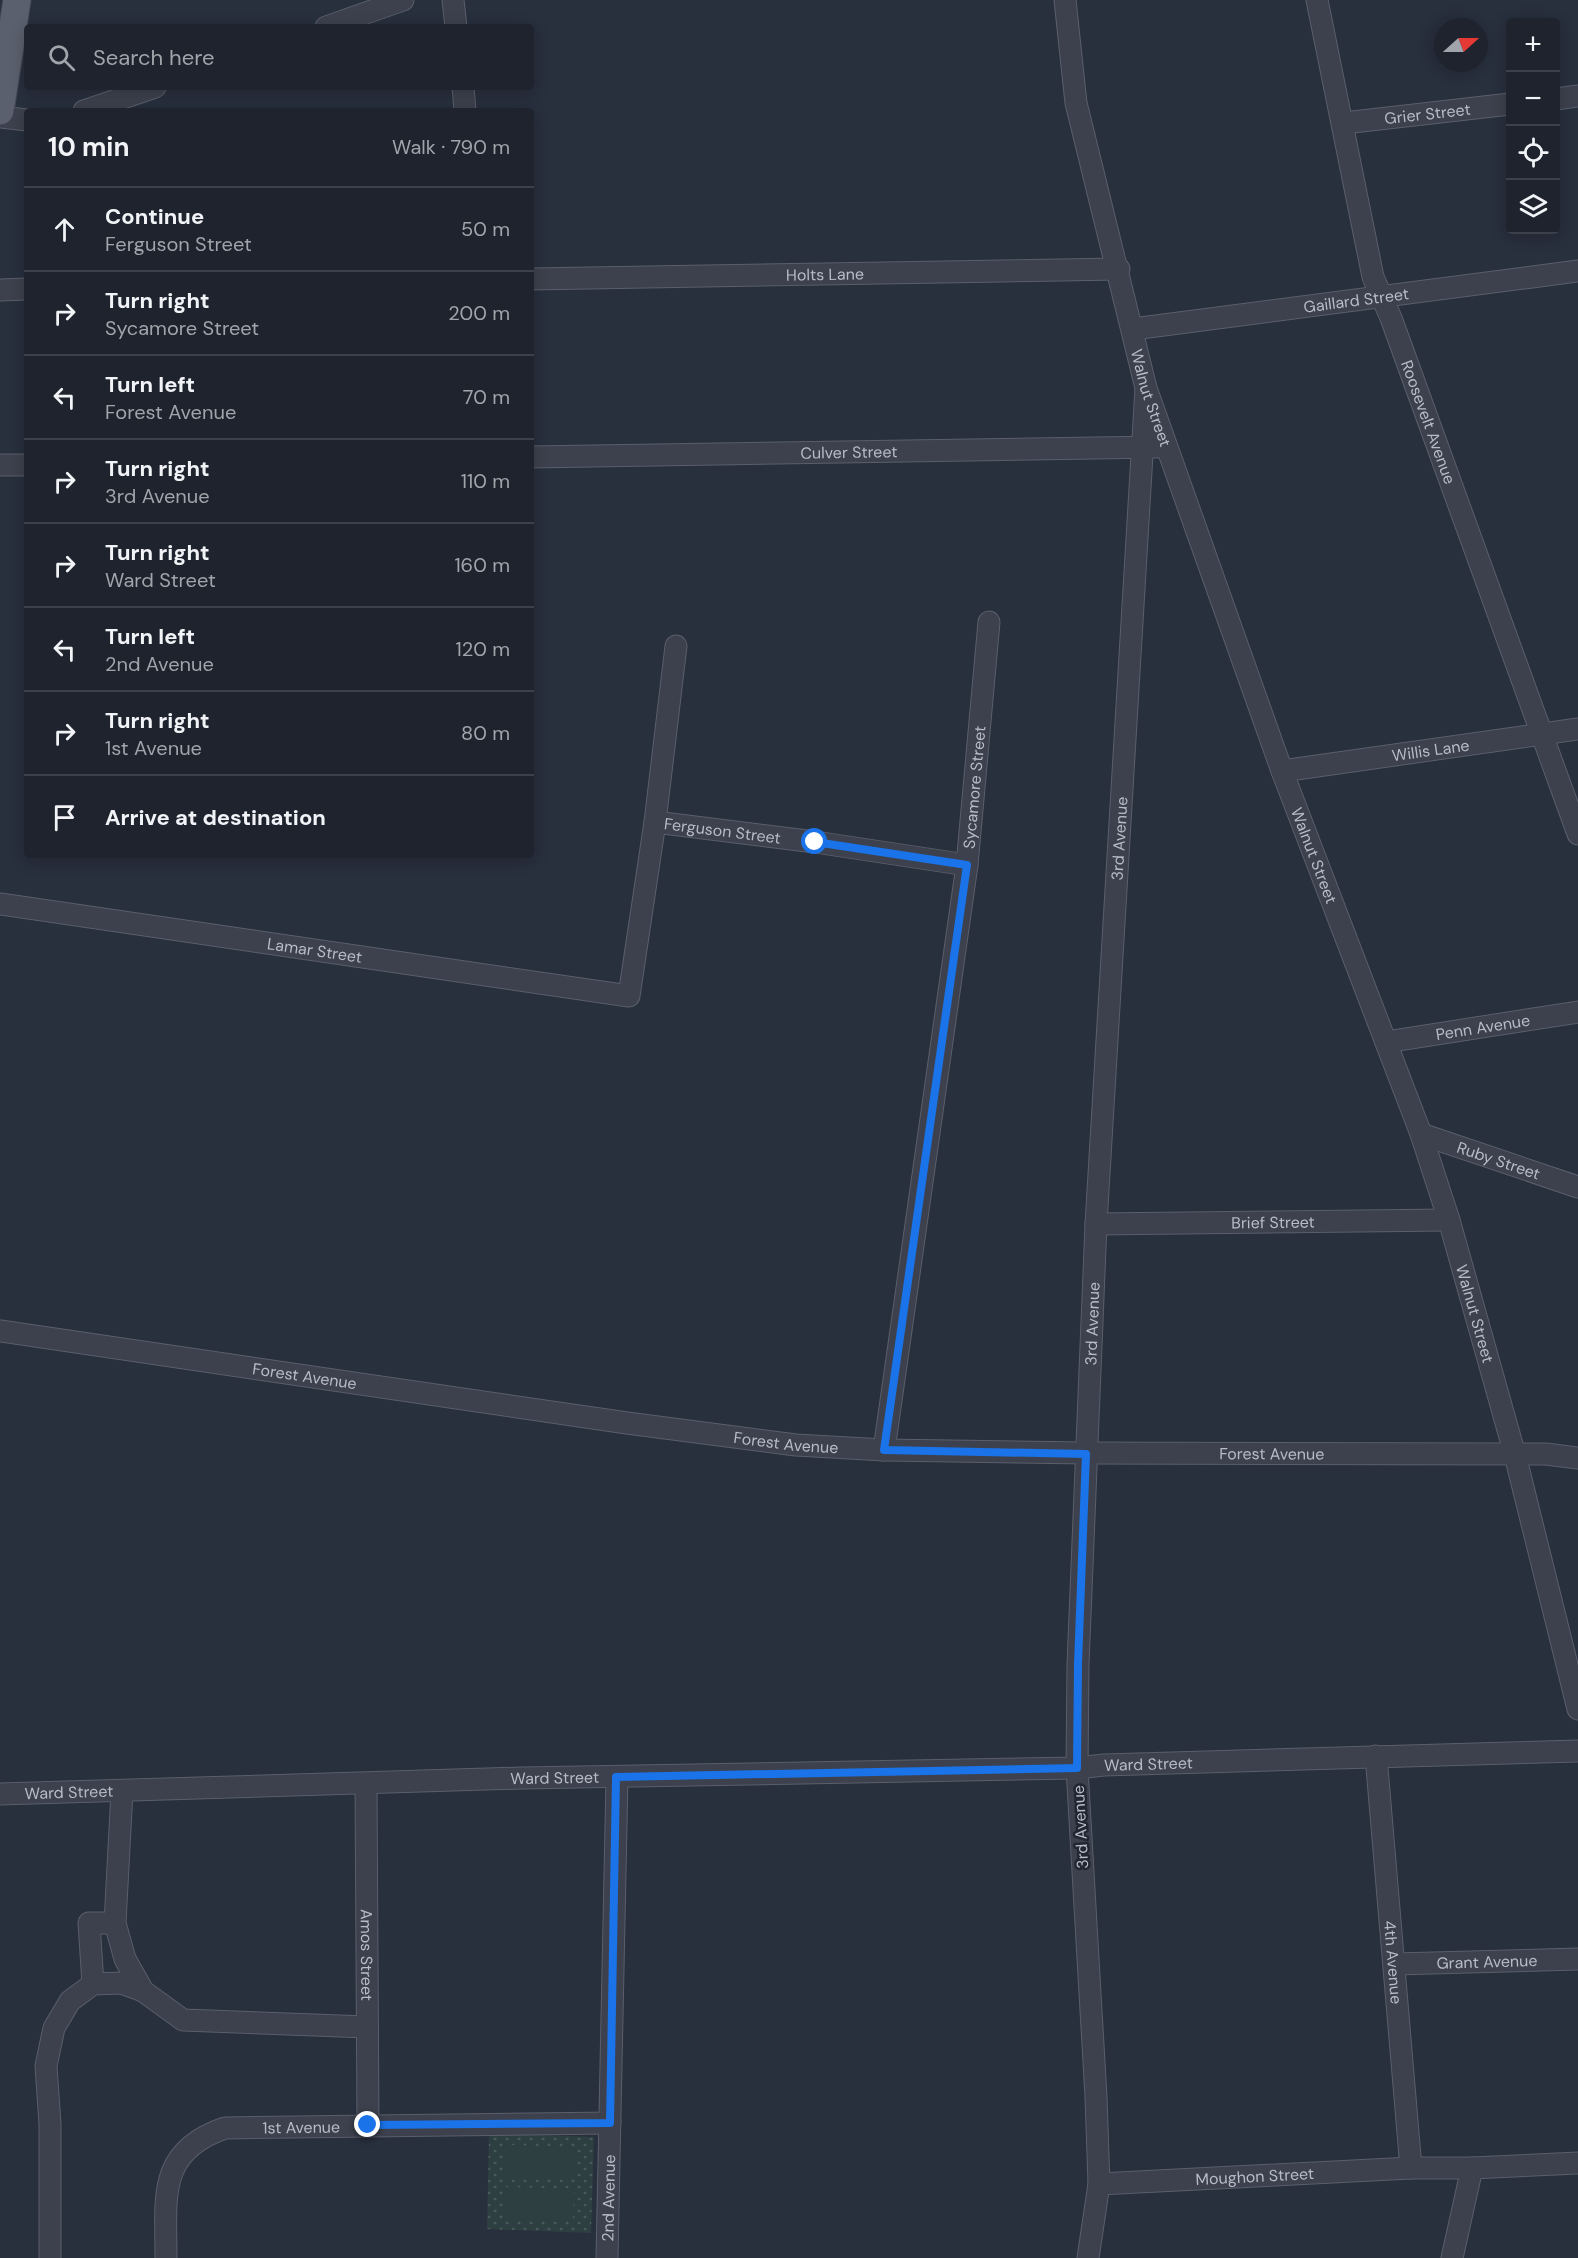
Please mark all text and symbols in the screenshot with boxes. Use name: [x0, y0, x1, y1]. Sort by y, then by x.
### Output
north arrow: [1434, 18, 1488, 72]
map controls: [1506, 18, 1560, 234]
button: +: [1506, 18, 1560, 72]
search box: [24, 24, 534, 90]
icon: search: [45, 41, 78, 74]
text: Search here: [93, 43, 214, 72]
button: −: [1506, 72, 1560, 126]
street label: Grier Street: [1383, 99, 1472, 129]
button: locate: [1506, 126, 1560, 180]
text: 10 min: [48, 130, 130, 164]
text: Walk · 790 m: [392, 134, 510, 160]
button: layers: [1506, 180, 1560, 234]
text: Continue: [105, 202, 204, 231]
icon: ahead: [48, 213, 81, 246]
text: 50 m: [461, 216, 510, 242]
text: Ferguson Street: [105, 231, 252, 257]
street label: Holts Lane: [786, 263, 864, 286]
street label: Gaillard Street: [1302, 283, 1410, 318]
text: Turn right: [105, 286, 210, 315]
icon: right: [48, 297, 81, 330]
text: 200 m: [448, 300, 510, 326]
text: Sycamore Street: [105, 315, 259, 341]
street label: Walnut Street: [1126, 347, 1176, 450]
street label: Roosevelt Avenue: [1396, 357, 1460, 487]
text: Turn left: [105, 370, 195, 399]
icon: left: [48, 381, 81, 414]
text: 70 m: [463, 384, 510, 410]
text: Forest Avenue: [105, 399, 236, 425]
street label: Culver Street: [800, 441, 898, 464]
text: Turn right: [105, 454, 210, 483]
icon: right: [48, 465, 81, 498]
text: 110 m: [461, 468, 510, 494]
text: 3rd Avenue: [105, 483, 210, 509]
text: Turn right: [105, 538, 210, 567]
icon: right: [48, 549, 81, 582]
text: 160 m: [454, 552, 510, 578]
text: Ward Street: [105, 567, 216, 593]
text: Turn left: [105, 622, 195, 651]
icon: left: [48, 633, 81, 666]
text: 120 m: [456, 636, 510, 662]
text: 2nd Avenue: [105, 651, 214, 677]
text: Turn right: [105, 706, 210, 735]
icon: right: [48, 717, 81, 750]
text: 80 m: [461, 720, 510, 746]
street label: Sycamore Street: [959, 725, 991, 850]
text: 1st Avenue: [105, 735, 202, 761]
street label: Willis Lane: [1390, 735, 1471, 766]
street label: 3rd Avenue: [1107, 796, 1133, 881]
icon: arrive: [48, 801, 81, 834]
text: Arrive at destination: [105, 803, 326, 832]
street label: Walnut Street: [1286, 805, 1342, 907]
street label: Ferguson Street: [663, 813, 782, 849]
route start: [801, 828, 827, 854]
street label: Lamar Street: [266, 933, 363, 968]
street label: Penn Avenue: [1434, 1010, 1531, 1045]
street label: Ruby Street: [1454, 1137, 1543, 1185]
street label: Brief Street: [1231, 1212, 1315, 1233]
street label: Walnut Street: [1451, 1262, 1499, 1365]
street label: 3rd Avenue: [1080, 1281, 1105, 1366]
street label: Forest Avenue: [251, 1358, 358, 1394]
street label: Forest Avenue: [732, 1427, 839, 1458]
street label: Forest Avenue: [1219, 1443, 1324, 1465]
street label: Ward Street: [1104, 1752, 1193, 1776]
street label: Ward Street: [510, 1767, 599, 1789]
street label: Ward Street: [24, 1781, 114, 1804]
street label: 3rd Avenue: [1068, 1785, 1093, 1869]
street label: Amos Street: [356, 1909, 377, 2001]
street label: 4th Avenue: [1379, 1920, 1407, 2005]
street label: Grant Avenue: [1436, 1950, 1538, 1974]
route end: [354, 2111, 380, 2137]
street label: 1st Avenue: [262, 2117, 340, 2139]
street label: 2nd Avenue: [597, 2154, 620, 2242]
street label: Moughon Street: [1195, 2163, 1315, 2190]

